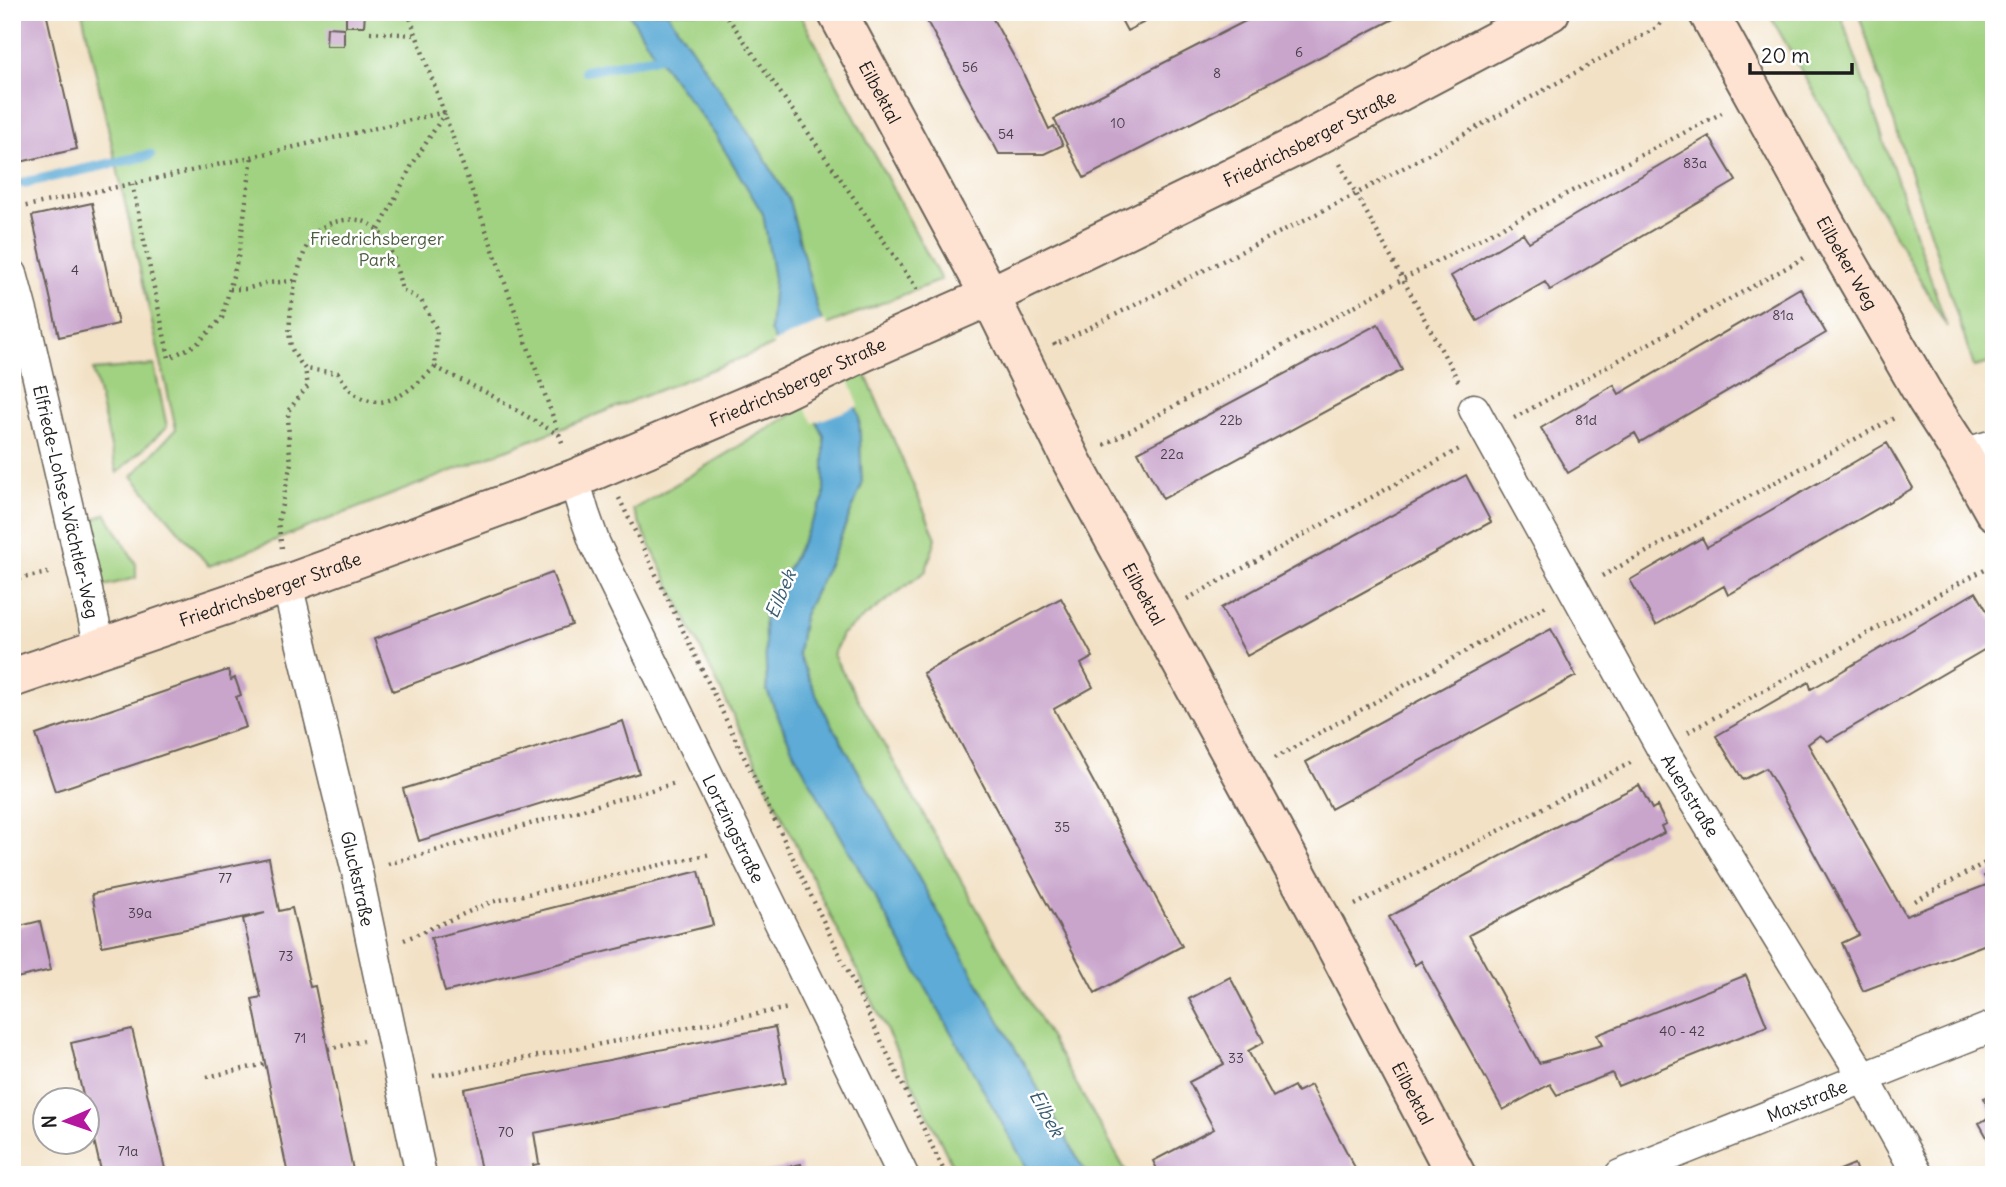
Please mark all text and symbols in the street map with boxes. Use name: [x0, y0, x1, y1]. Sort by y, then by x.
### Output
scale bar: [1750, 32, 1852, 76]
text: 20 m: [1761, 42, 1810, 69]
house number: 6: [1295, 43, 1303, 61]
street label: Eilbektal: [854, 57, 906, 127]
house number: 56: [962, 58, 978, 76]
house number: 8: [1213, 64, 1221, 82]
street label: Friedrichsberger Straße: [1219, 84, 1400, 192]
house number: 10: [1111, 114, 1125, 132]
house number: 54: [998, 125, 1014, 143]
house number: 83a: [1683, 154, 1707, 172]
street label: Eilbeker Weg: [1812, 212, 1884, 314]
park label: Friedrichsberger Park: [310, 227, 445, 271]
house number: 4: [71, 261, 79, 279]
house number: 81a: [1772, 306, 1794, 324]
street label: Friedrichsberger Straße: [706, 332, 889, 432]
street label: Elfriede-Lohse-Wächtler-Weg: [28, 382, 105, 621]
house number: 22b: [1219, 411, 1243, 429]
house number: 81d: [1575, 411, 1597, 429]
house number: 22a: [1160, 445, 1184, 463]
street label: Friedrichsberger Straße: [176, 546, 364, 632]
street label: Eilbektal: [1118, 559, 1170, 629]
water label: Eilbek: [759, 565, 801, 622]
street label: Auenstraße: [1656, 750, 1725, 841]
street label: Lortzingstraße: [698, 771, 770, 886]
house number: 35: [1054, 818, 1070, 836]
street label: Gluckstraße: [336, 829, 380, 928]
house number: 77: [218, 869, 232, 887]
house number: 39a: [128, 904, 152, 922]
house number: 73: [279, 947, 293, 965]
house number: 40 - 42: [1659, 1022, 1705, 1040]
house number: 71: [294, 1029, 306, 1047]
house number: 33: [1228, 1049, 1244, 1067]
street label: Eilbektal: [1387, 1058, 1439, 1128]
street label: Maxstraße: [1763, 1074, 1850, 1127]
water label: Eilbek: [1024, 1085, 1070, 1142]
north arrow: [32, 1086, 102, 1156]
text: N: [37, 1115, 61, 1129]
house number: 70: [498, 1123, 514, 1141]
house number: 71a: [118, 1142, 138, 1160]

